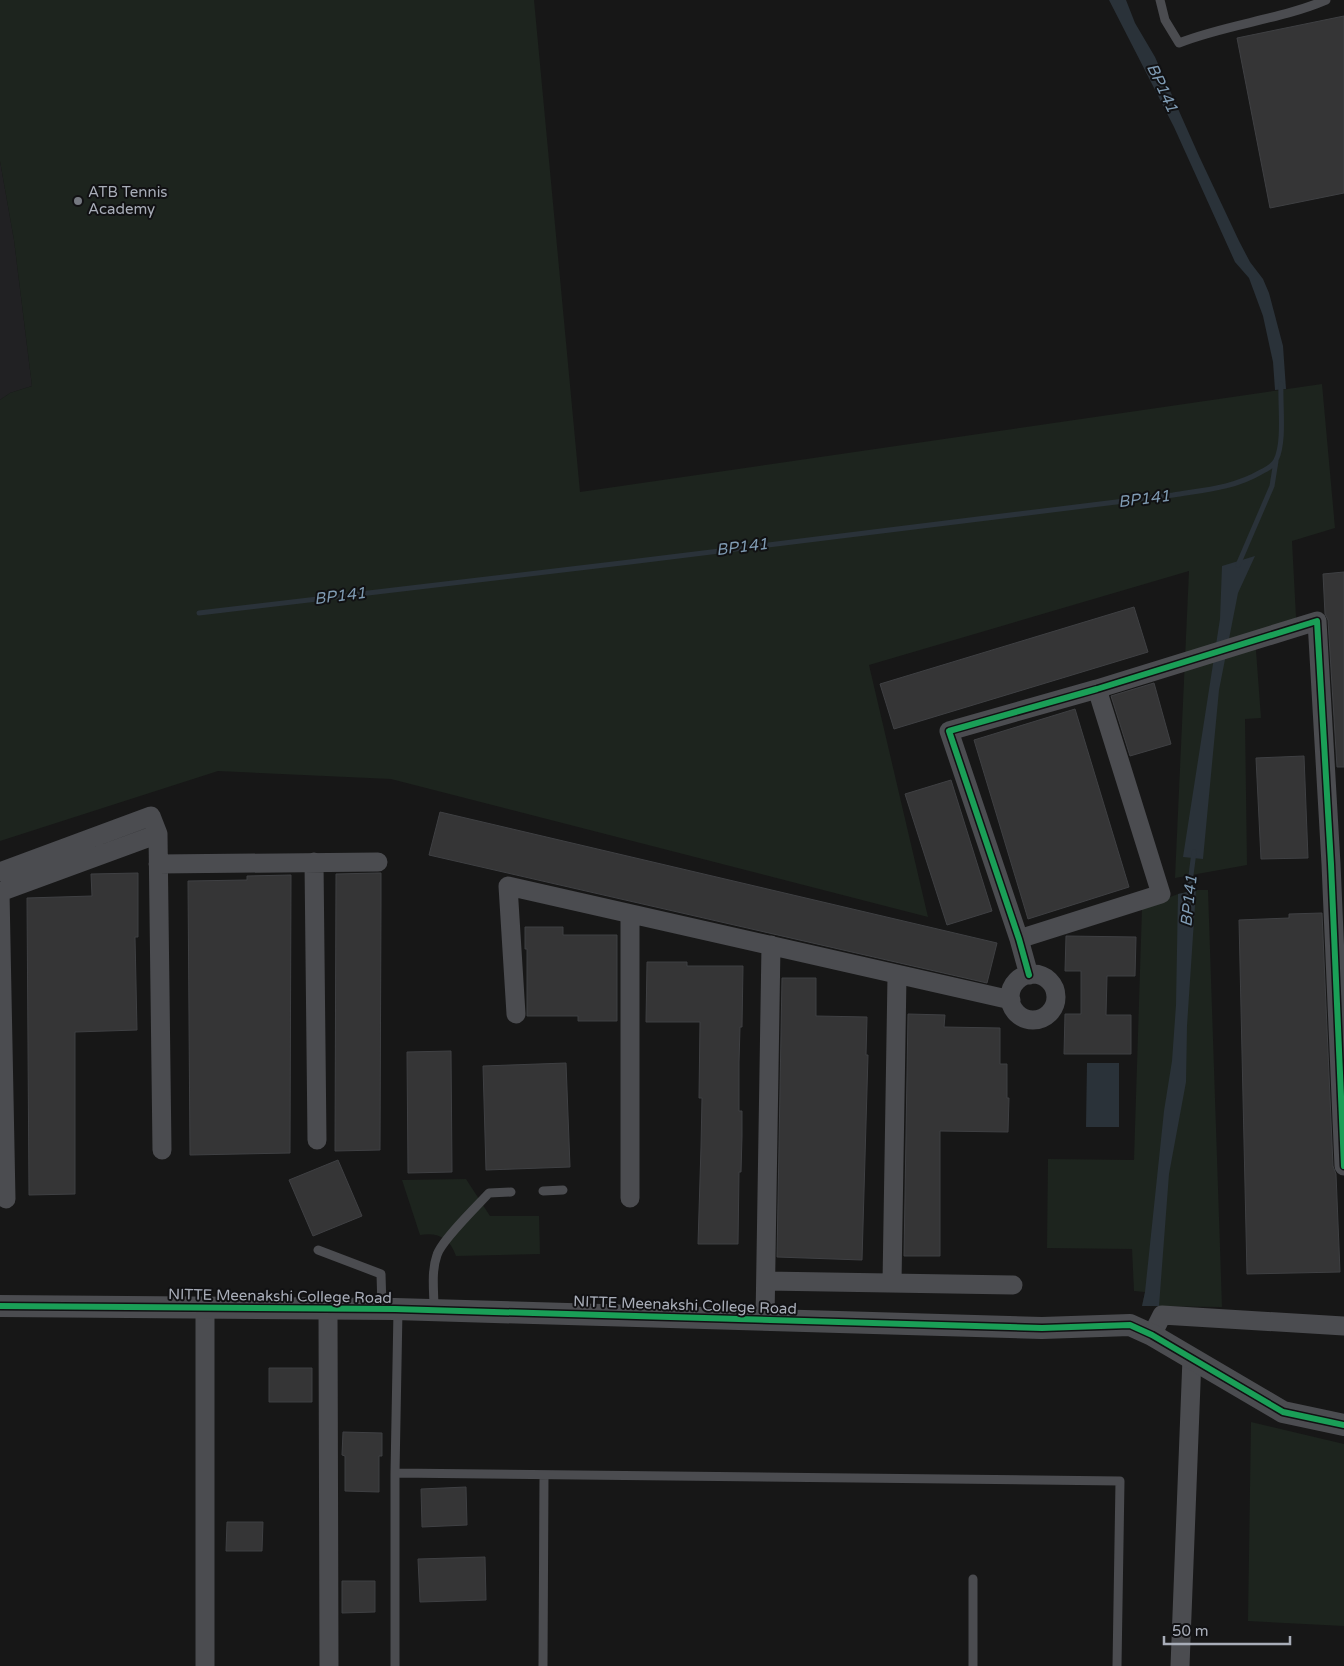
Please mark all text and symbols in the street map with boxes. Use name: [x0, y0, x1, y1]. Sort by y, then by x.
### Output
water label: BP141: [1142, 60, 1182, 116]
place label: ATB Tennis Academy: [88, 183, 168, 218]
marker: ATB Tennis Academy: [72, 195, 84, 207]
water label: BP141: [1117, 486, 1171, 512]
water label: BP141: [715, 534, 769, 560]
water label: BP141: [313, 583, 367, 609]
water label: BP141: [1176, 874, 1202, 928]
street label: NITTE Meenakshi College Road: [168, 1285, 392, 1307]
street label: NITTE Meenakshi College Road: [573, 1292, 797, 1318]
scale bar: [1164, 1614, 1290, 1646]
text: 50 m: [1172, 1622, 1209, 1640]

